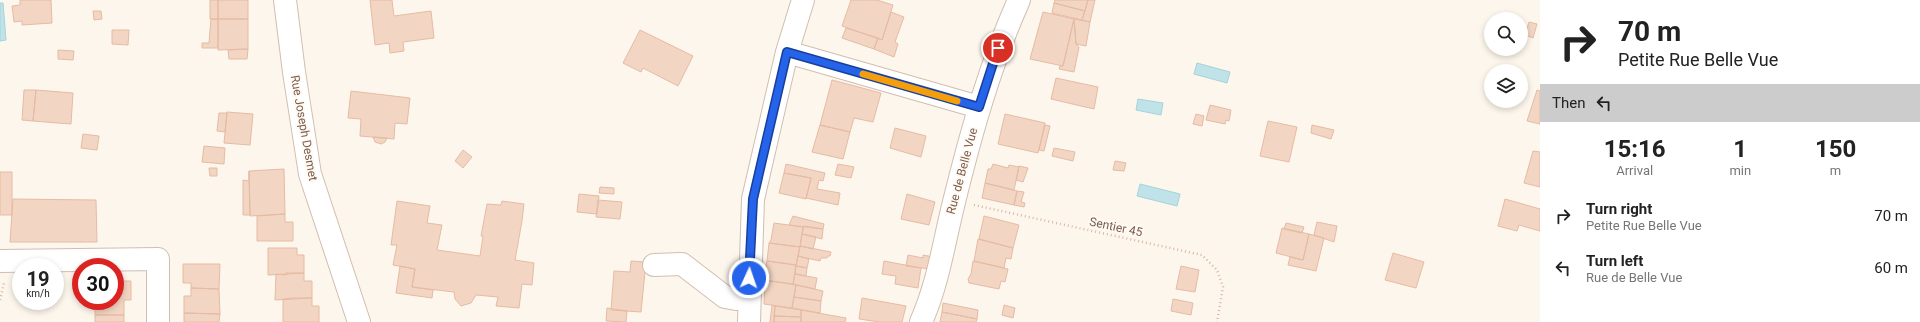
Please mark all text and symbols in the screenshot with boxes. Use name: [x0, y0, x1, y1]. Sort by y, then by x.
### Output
map controls: [1484, 12, 1528, 108]
button: search: [1484, 12, 1528, 56]
text: 70 m: [1618, 15, 1681, 48]
icon: right: [1552, 16, 1604, 68]
pin: [981, 31, 1015, 65]
icon: arrive: [987, 37, 1009, 59]
text: Petite Rue Belle Vue: [1618, 49, 1778, 70]
button: layers: [1484, 64, 1528, 108]
street label: Rue Joseph Desmet: [288, 74, 320, 182]
icon: left: [1593, 92, 1615, 114]
text: Then: [1552, 94, 1585, 112]
street label: Rue de Belle Vue: [944, 126, 980, 216]
text: 15:16: [1604, 135, 1666, 163]
text: 1: [1733, 135, 1747, 163]
text: 150: [1815, 135, 1856, 163]
text: Arrival: [1616, 163, 1653, 178]
text: min: [1729, 163, 1751, 178]
text: m: [1830, 163, 1841, 178]
text: Turn right: [1586, 200, 1652, 218]
icon: right: [1552, 205, 1574, 227]
text: 70 m: [1874, 207, 1908, 225]
street label: Sentier 45: [1088, 215, 1144, 239]
text: Petite Rue Belle Vue: [1586, 218, 1702, 233]
text: Turn left: [1586, 252, 1643, 270]
position arrow: [728, 257, 770, 299]
icon: left: [1552, 257, 1574, 279]
speed limit sign: 30: [72, 258, 124, 310]
text: 60 m: [1874, 259, 1908, 277]
text: 19: [27, 267, 49, 291]
text: Rue de Belle Vue: [1586, 270, 1682, 285]
text: km/h: [26, 288, 50, 299]

